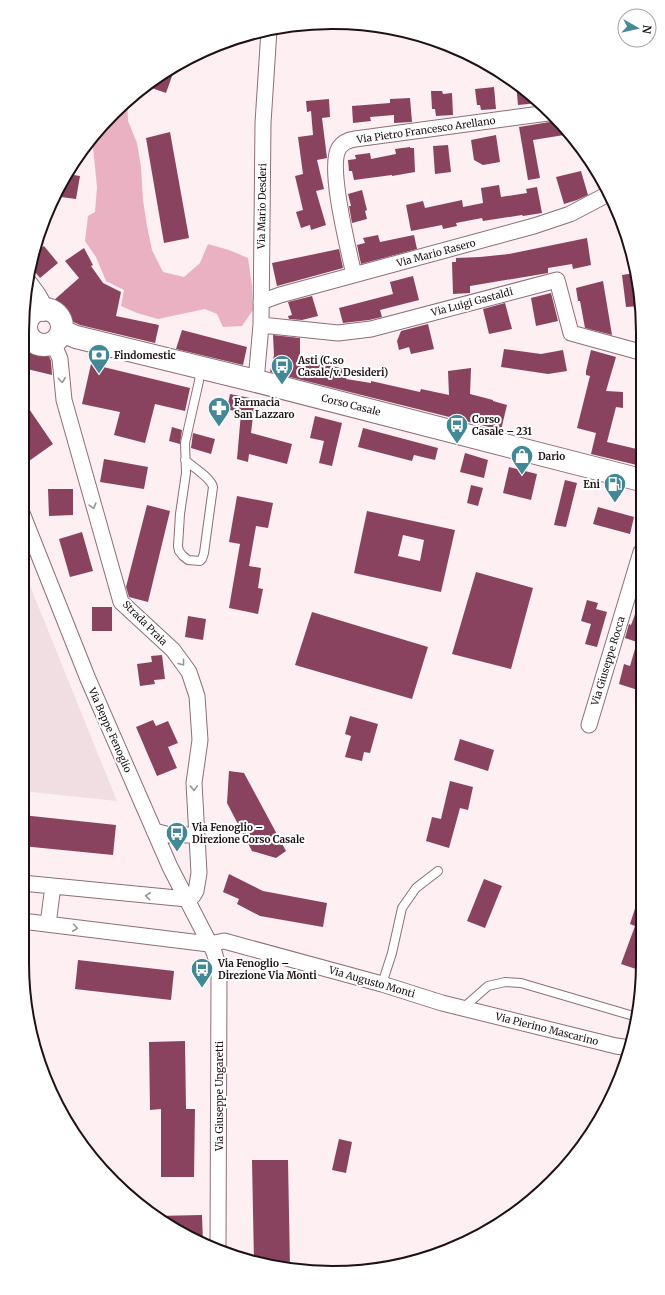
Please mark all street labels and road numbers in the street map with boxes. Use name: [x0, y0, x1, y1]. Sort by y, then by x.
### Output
street label: Via Pietro Francesco Arellano: [355, 114, 496, 146]
street label: Via Mario Desderi: [255, 163, 269, 250]
street label: Via Mario Rasero: [394, 236, 477, 270]
street label: Via Luigi Gastaldi: [429, 285, 514, 319]
street label: Corso Casale: [320, 391, 382, 419]
street label: Strada Praia: [120, 598, 171, 649]
street label: Via Giuseppe Rocca: [588, 614, 628, 708]
street label: Via Beppe Fenoglio: [85, 685, 135, 775]
street label: Via Augusto Monti: [326, 963, 417, 1001]
street label: Via Pierino Mascarino: [493, 1010, 600, 1048]
street label: Via Giuseppe Ungaretti: [213, 1041, 226, 1152]

